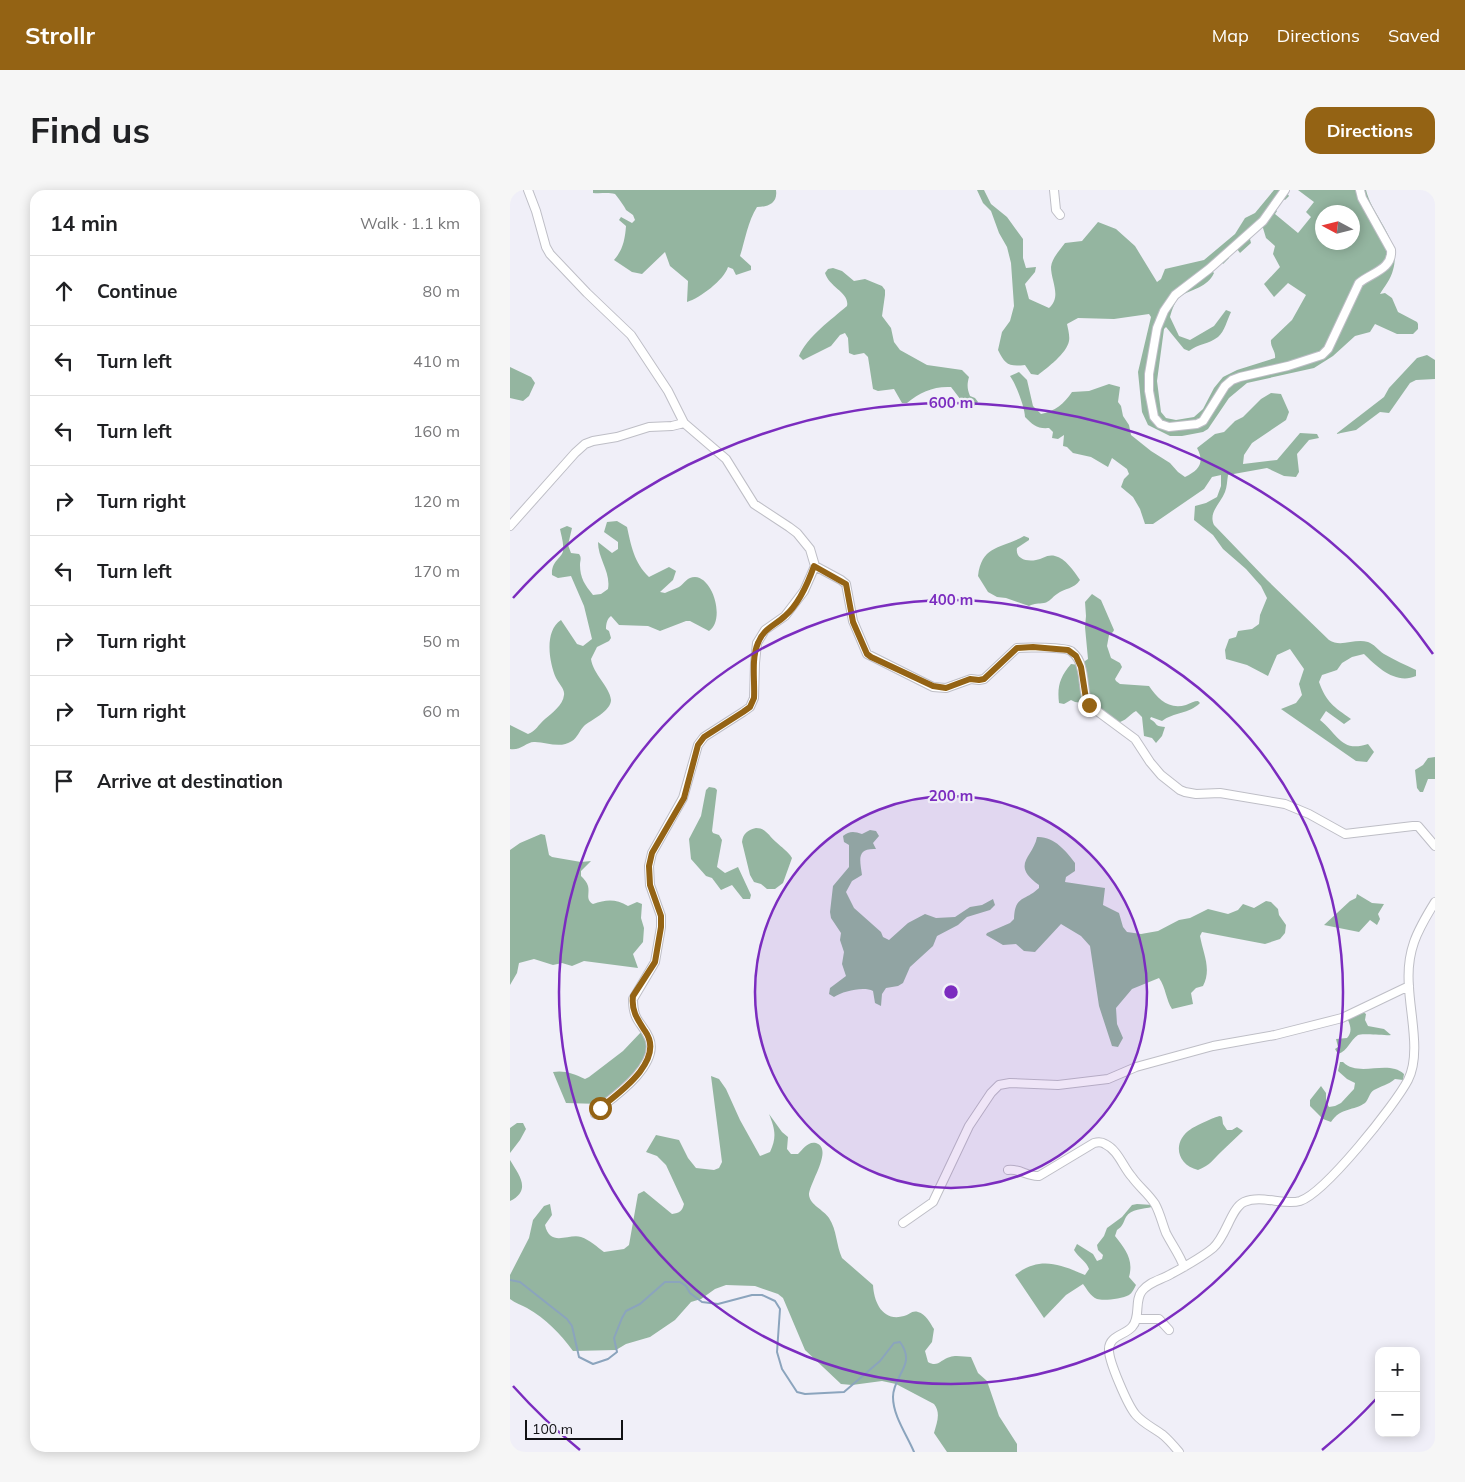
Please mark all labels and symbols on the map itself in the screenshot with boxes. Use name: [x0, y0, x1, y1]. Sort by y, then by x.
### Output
north arrow: [1315, 205, 1360, 250]
text: 600 m: [929, 393, 973, 412]
text: 400 m: [929, 590, 973, 609]
route end: [1078, 694, 1101, 717]
text: 200 m: [929, 786, 973, 805]
centre of rings: [942, 983, 960, 1001]
route start: [589, 1097, 612, 1120]
scale bar: [525, 1417, 622, 1440]

